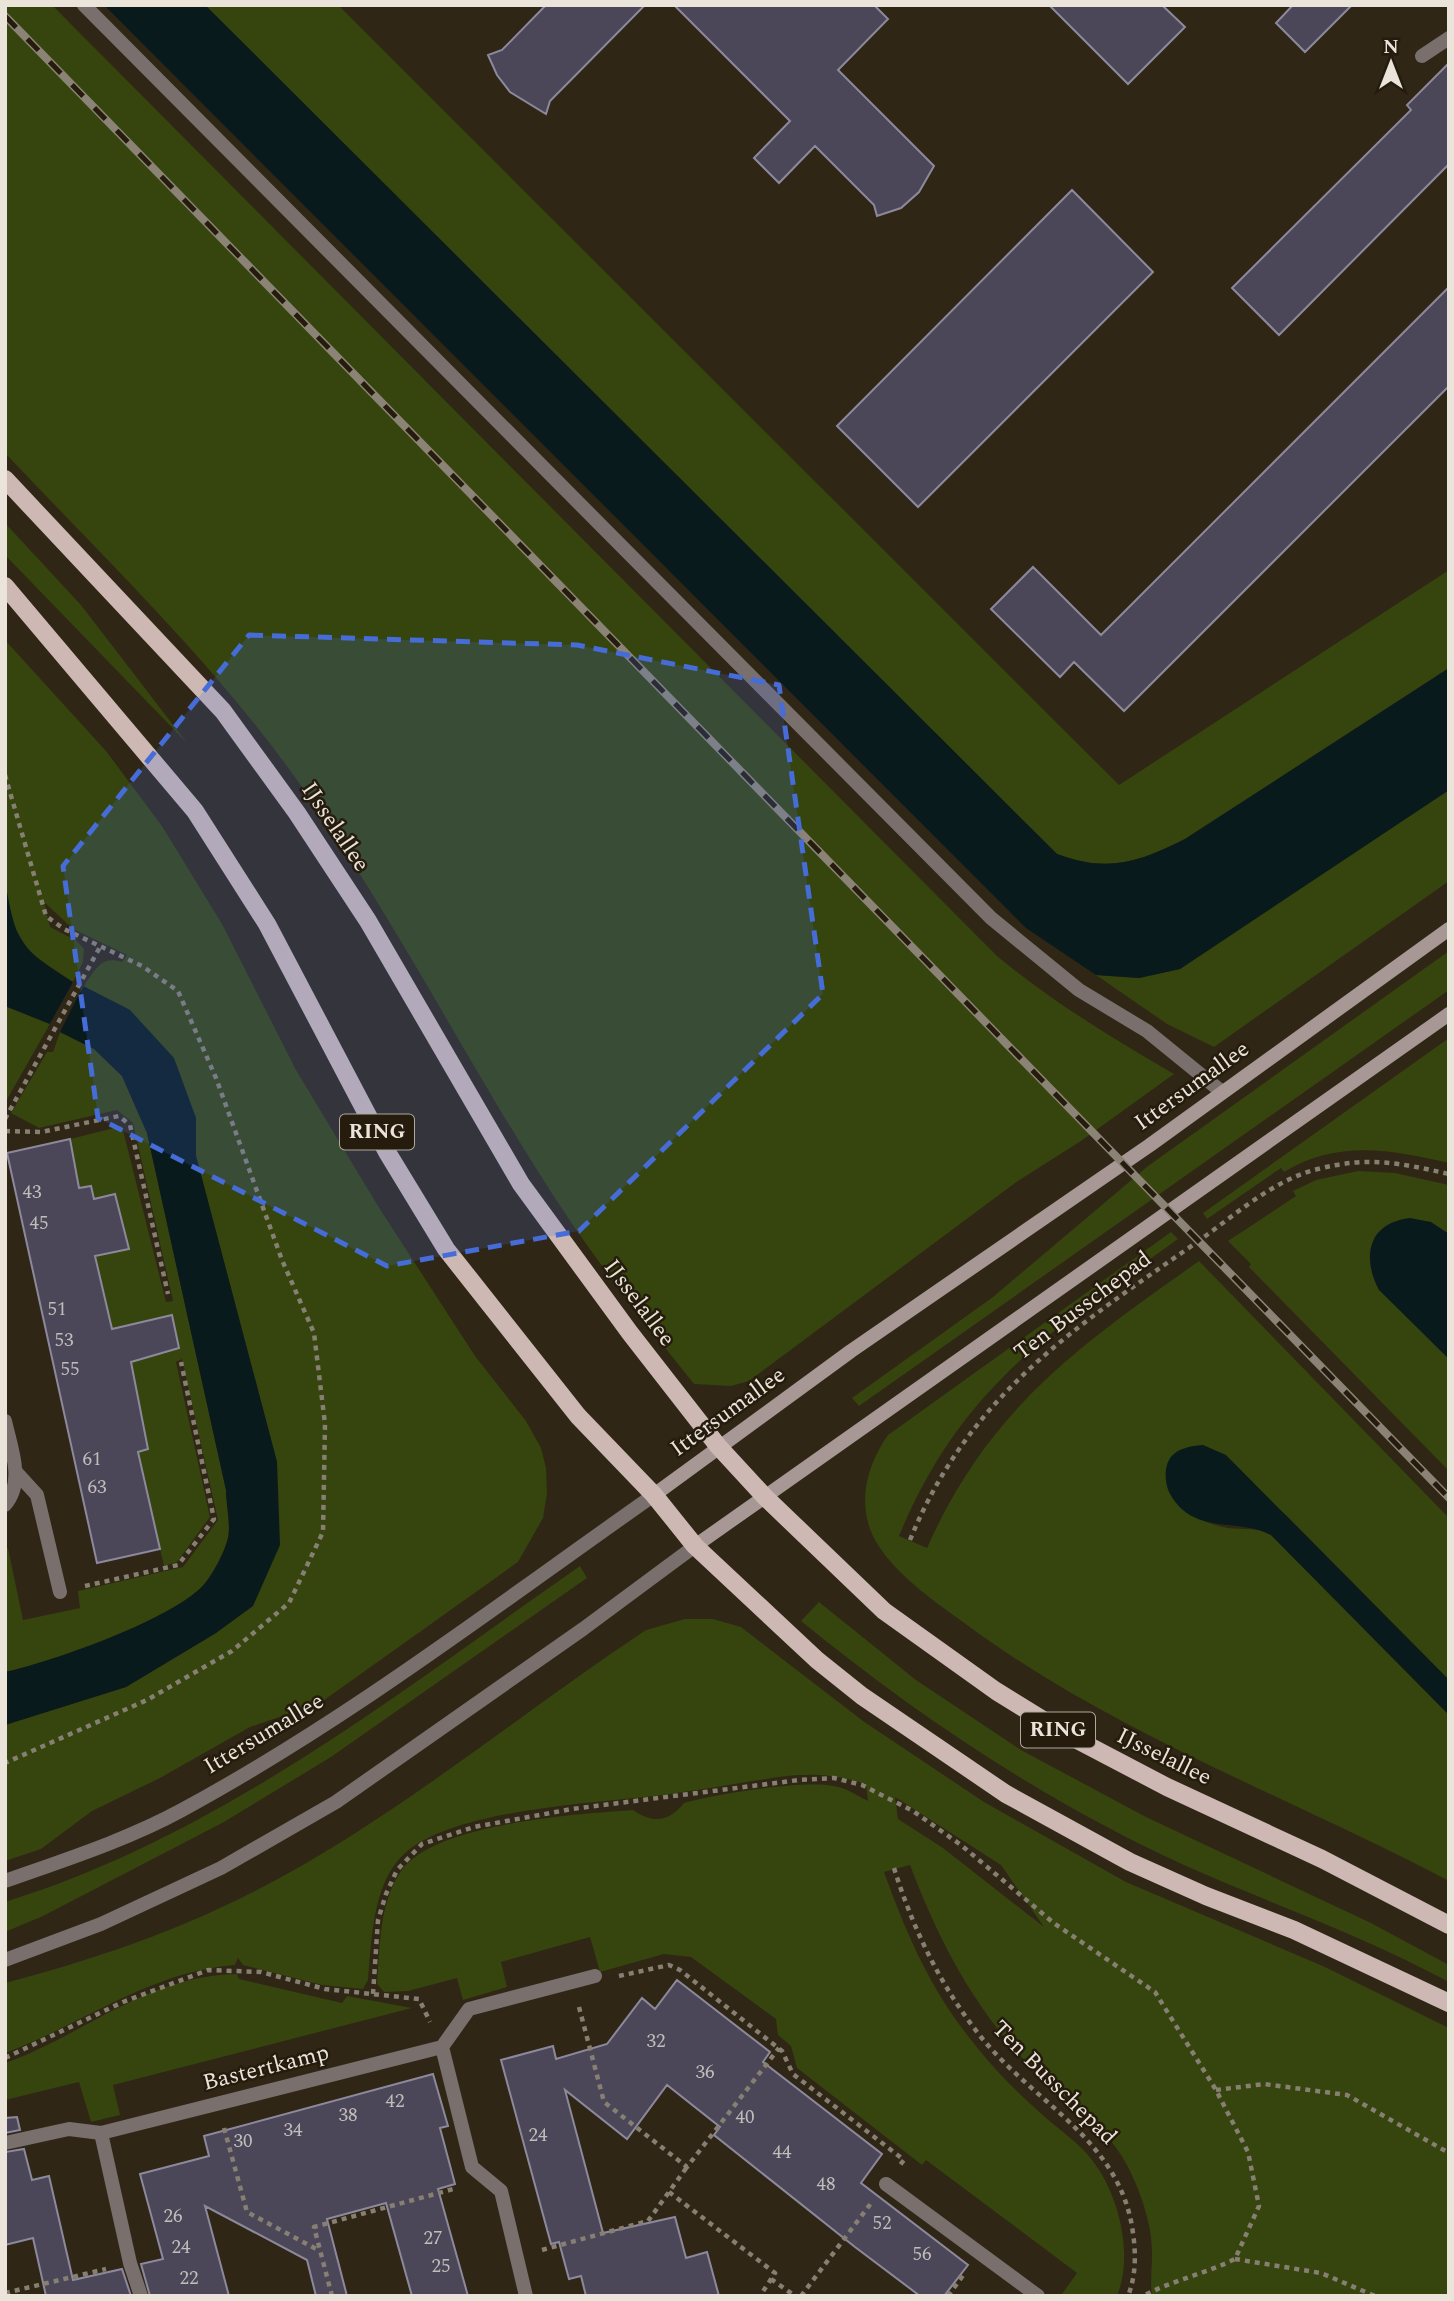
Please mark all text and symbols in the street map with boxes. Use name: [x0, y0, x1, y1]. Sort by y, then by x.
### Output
north arrow: [1356, 28, 1426, 98]
text: N: [1383, 33, 1399, 62]
street label: IJsselallee: [292, 775, 378, 879]
street label: Ittersumallee: [1127, 1032, 1257, 1140]
road number: RING: [340, 1114, 414, 1150]
house number: 43: [22, 1178, 42, 1207]
house number: 45: [29, 1209, 49, 1238]
street label: Ten Busschepad: [1007, 1242, 1160, 1370]
street label: IJsselallee: [594, 1252, 684, 1354]
house number: 51: [47, 1295, 67, 1324]
house number: 53: [54, 1326, 74, 1355]
house number: 55: [60, 1355, 80, 1384]
street label: Ittersumallee: [663, 1358, 793, 1466]
house number: 61: [82, 1445, 102, 1474]
house number: 63: [87, 1473, 107, 1502]
street label: Ittersumallee: [197, 1684, 331, 1784]
road number: RING: [1021, 1712, 1095, 1748]
street label: IJsselallee: [1111, 1719, 1217, 1795]
street label: Ten Busschepad: [983, 2012, 1125, 2154]
house number: 32: [646, 2027, 666, 2056]
street label: Bastertkamp: [199, 2035, 333, 2101]
house number: 36: [695, 2058, 715, 2087]
house number: 42: [385, 2087, 405, 2116]
house number: 38: [338, 2101, 358, 2130]
house number: 40: [735, 2103, 755, 2132]
house number: 34: [283, 2116, 303, 2145]
house number: 24: [528, 2121, 548, 2150]
house number: 30: [233, 2127, 253, 2156]
house number: 44: [772, 2138, 792, 2167]
house number: 48: [816, 2170, 836, 2199]
house number: 26: [163, 2202, 183, 2231]
house number: 52: [872, 2209, 892, 2238]
house number: 27: [423, 2224, 443, 2253]
house number: 24: [171, 2233, 191, 2262]
house number: 56: [912, 2240, 932, 2269]
house number: 25: [431, 2252, 451, 2281]
house number: 22: [179, 2264, 199, 2293]

